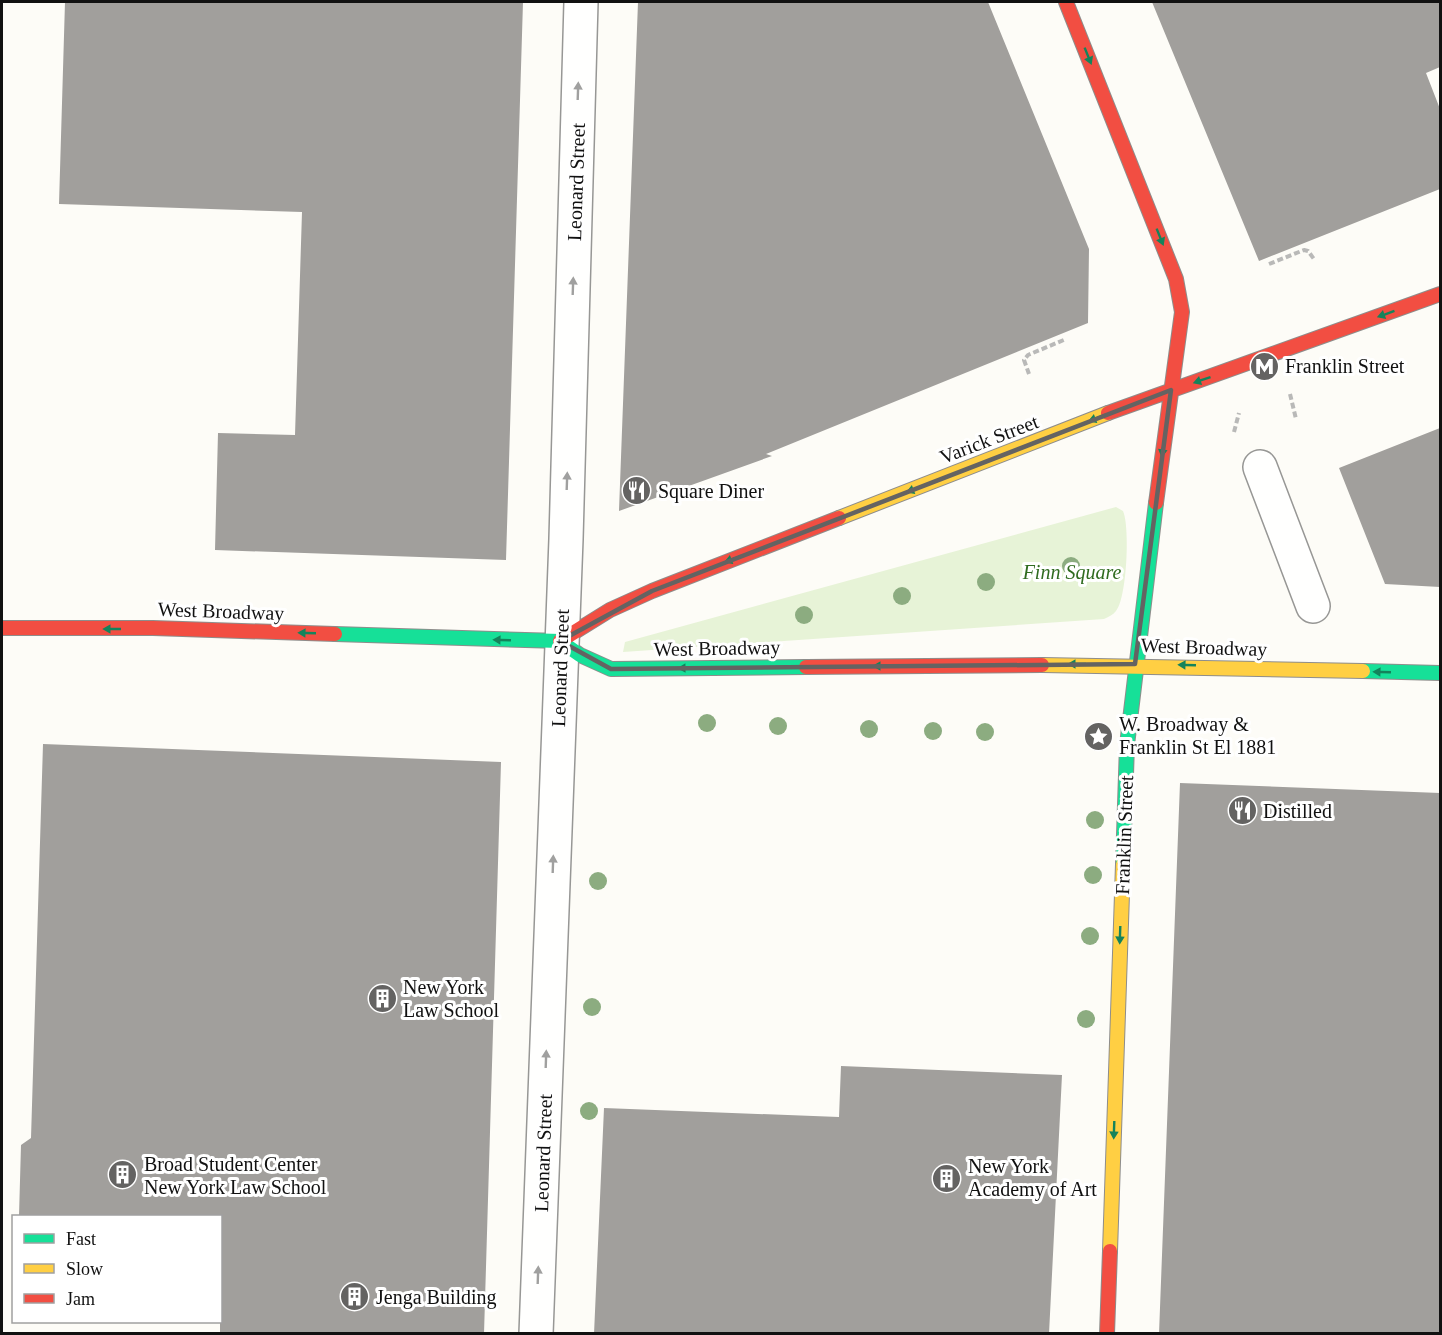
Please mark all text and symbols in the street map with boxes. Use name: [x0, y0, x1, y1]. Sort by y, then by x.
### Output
one-way arrow: [1084, 47, 1093, 65]
one-way arrow: [574, 82, 583, 101]
street label: Leonard Street: [563, 122, 589, 241]
one-way arrow: [1155, 229, 1165, 247]
one-way arrow: [568, 277, 578, 296]
one-way arrow: [1376, 310, 1394, 320]
metro station icon: Franklin Street: [1248, 350, 1280, 382]
place label: Franklin Street: [1285, 355, 1405, 377]
one-way arrow: [1193, 375, 1211, 385]
street label: Varick Street: [937, 410, 1042, 468]
one-way arrow: [1087, 413, 1105, 423]
one-way arrow: [1159, 439, 1168, 458]
one-way arrow: [563, 471, 572, 490]
restaurant icon: Square Diner: [621, 475, 653, 507]
place label: Square Diner: [658, 480, 764, 503]
one-way arrow: [906, 484, 924, 494]
one-way arrow: [724, 555, 742, 565]
park label: Finn Square: [1022, 561, 1121, 584]
street label: West Broadway: [157, 598, 285, 625]
street label: Leonard Street: [547, 608, 573, 727]
one-way arrow: [103, 624, 122, 633]
one-way arrow: [298, 629, 317, 638]
street label: West Broadway: [1140, 634, 1268, 661]
one-way arrow: [492, 635, 511, 644]
street label: West Broadway: [653, 636, 781, 661]
one-way arrow: [1067, 659, 1086, 669]
one-way arrow: [1178, 660, 1197, 670]
one-way arrow: [872, 661, 891, 670]
one-way arrow: [677, 663, 696, 673]
one-way arrow: [1373, 667, 1392, 676]
place label: W. Broadway & Franklin St El 1881: [1119, 713, 1276, 758]
place icon: W. Broadway & Franklin St El 1881: [1082, 720, 1114, 752]
street label: Franklin Street: [1111, 775, 1137, 895]
restaurant icon: Distilled: [1226, 795, 1258, 827]
place label: Distilled: [1263, 800, 1332, 822]
one-way arrow: [549, 855, 558, 874]
one-way arrow: [1116, 925, 1125, 944]
place label: New York Law School: [403, 976, 500, 1021]
building icon: New York Law School: [366, 982, 398, 1014]
one-way arrow: [541, 1050, 551, 1069]
street label: Leonard Street: [530, 1093, 556, 1212]
one-way arrow: [1109, 1120, 1118, 1139]
place label: Broad Student Center New York Law School: [144, 1153, 327, 1198]
place label: New York Academy of Art: [968, 1155, 1097, 1201]
building icon: Broad Student Center New York Law School: [107, 1159, 139, 1191]
building icon: New York Academy of Art: [931, 1162, 963, 1194]
legend: [12, 1215, 222, 1323]
text: Fast: [66, 1229, 96, 1249]
text: Slow: [66, 1259, 103, 1279]
one-way arrow: [533, 1266, 543, 1285]
building icon: Jenga Building: [339, 1281, 371, 1313]
place label: Jenga Building: [376, 1286, 497, 1309]
text: Jam: [66, 1289, 95, 1309]

